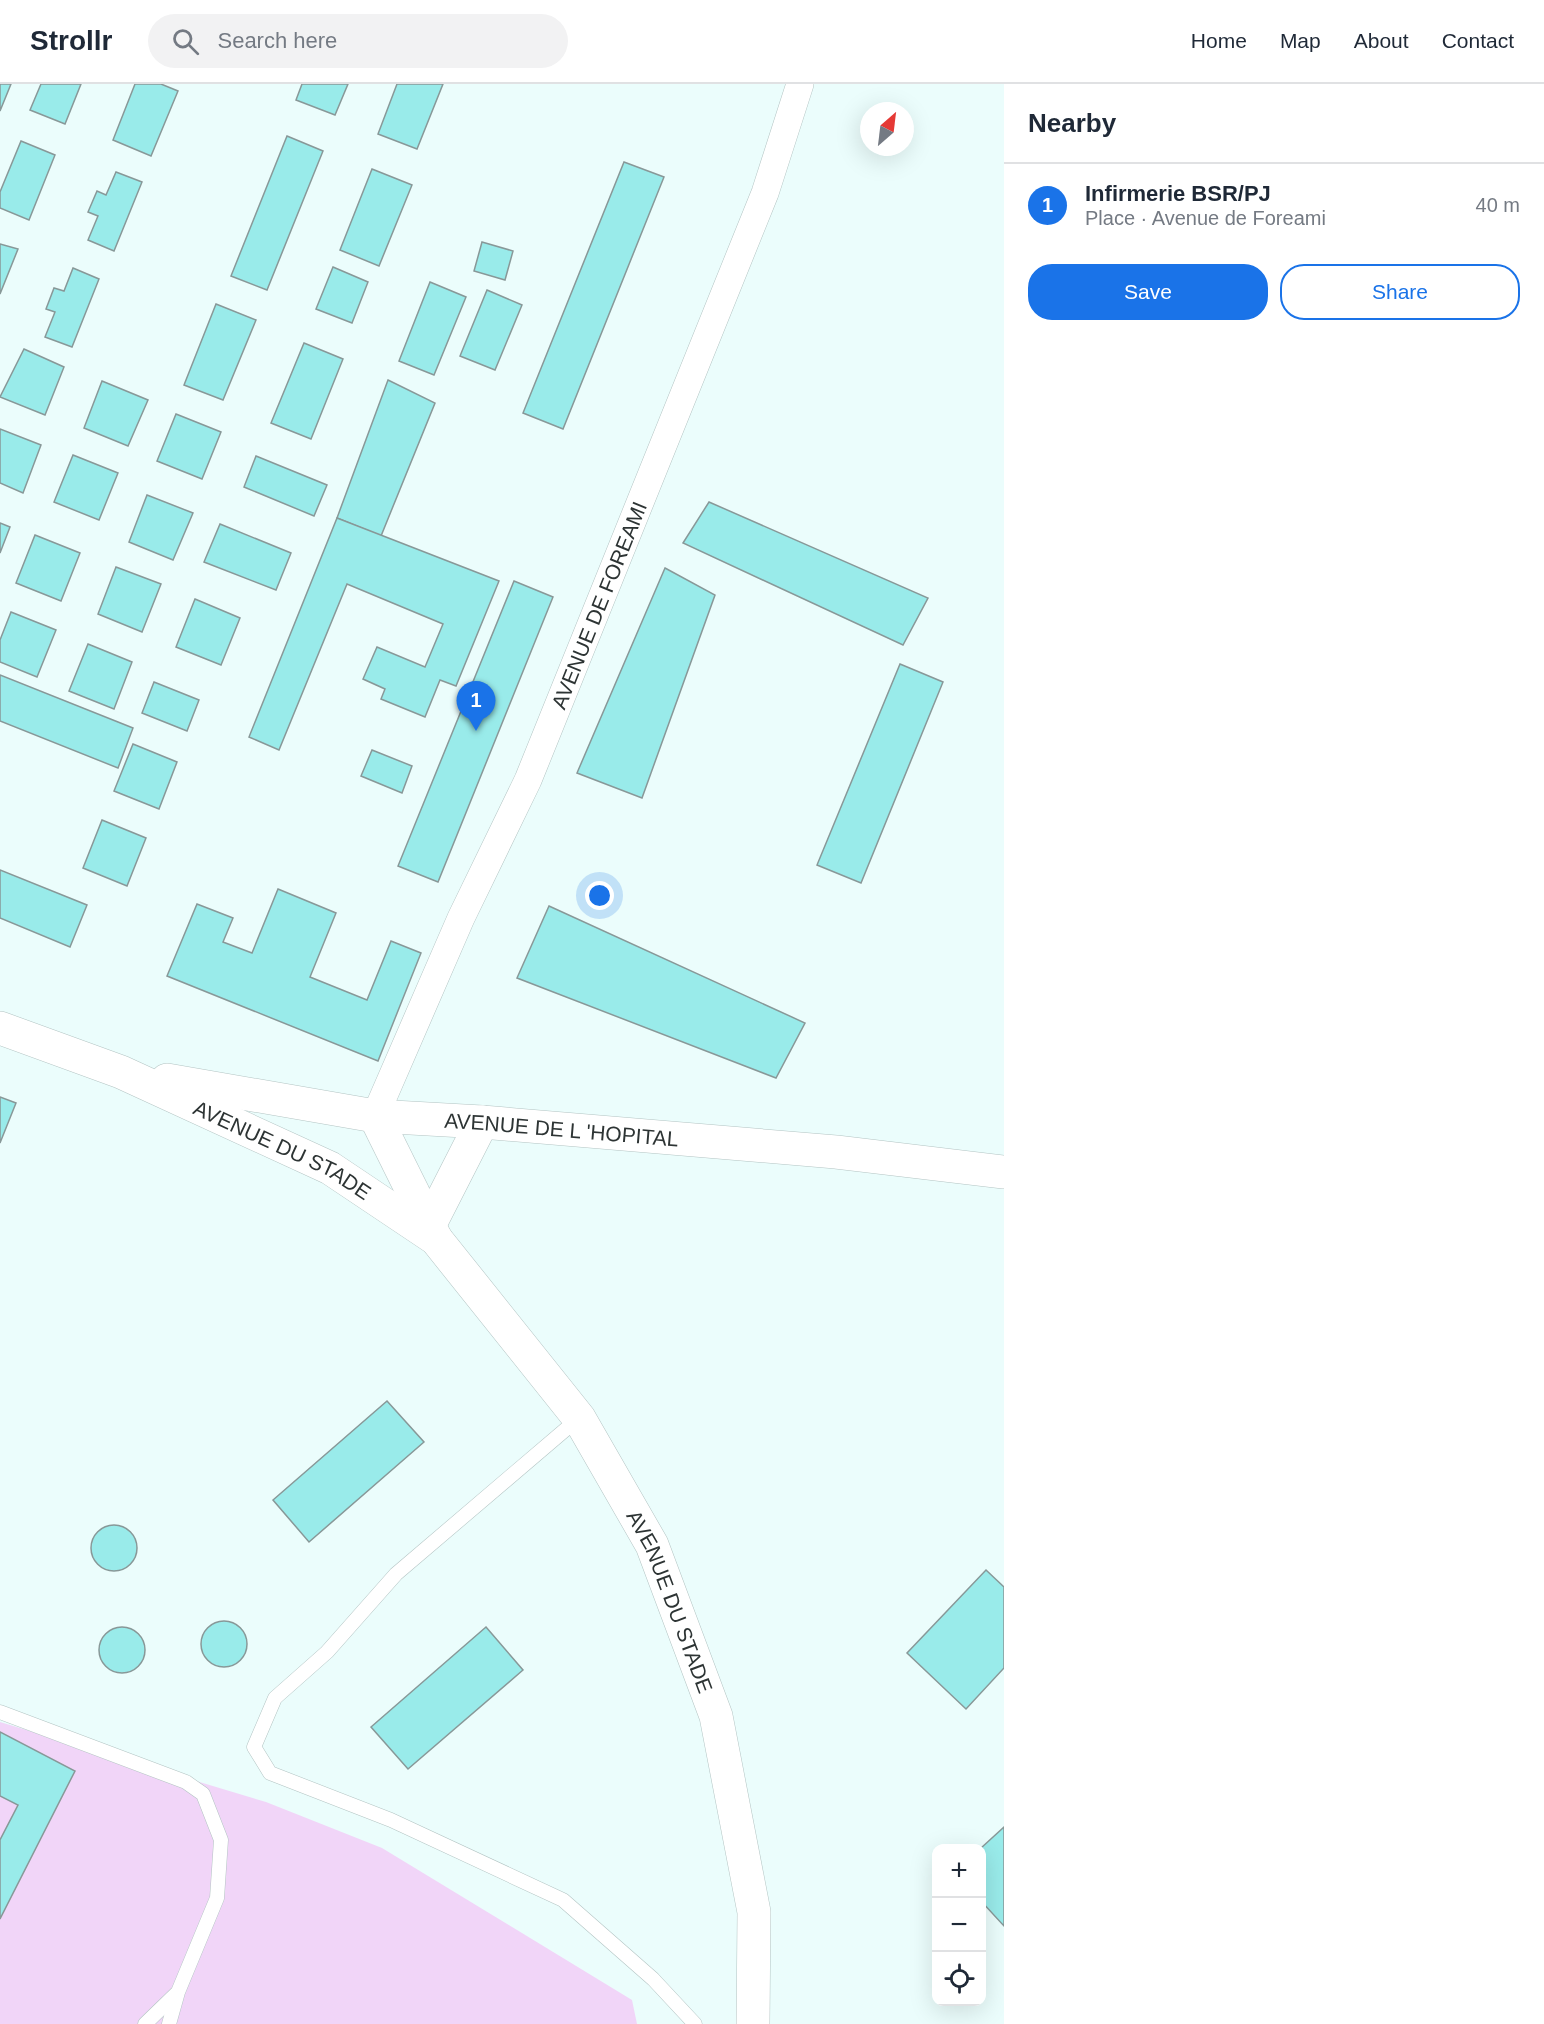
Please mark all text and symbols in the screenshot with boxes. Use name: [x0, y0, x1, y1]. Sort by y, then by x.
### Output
search box: [148, 14, 568, 68]
text: Strollr: [30, 25, 112, 56]
icon: search: [169, 25, 202, 58]
text: Search here: [217, 28, 337, 53]
text: Home: [1191, 29, 1247, 52]
text: Map: [1280, 29, 1321, 52]
text: About: [1354, 29, 1409, 52]
text: Contact: [1442, 29, 1514, 52]
north arrow: [860, 102, 914, 156]
text: Nearby: [1028, 108, 1116, 138]
text: Infirmerie BSR/PJ: [1085, 181, 1271, 206]
text: 1: [1042, 194, 1053, 216]
text: 40 m: [1476, 194, 1520, 216]
text: Place · Avenue de Foreami: [1085, 207, 1326, 229]
button: Save: [1028, 264, 1268, 320]
button: Share: [1280, 264, 1520, 320]
street label: AVENUE DE FOREAMI: [547, 498, 651, 712]
pin: 1: [456, 682, 496, 731]
your location: [585, 881, 614, 910]
street label: AVENUE DU STADE: [190, 1096, 375, 1204]
street label: AVENUE DE L 'HOPITAL: [444, 1108, 679, 1150]
street label: AVENUE DU STADE: [623, 1506, 718, 1696]
map controls: [932, 1844, 986, 2006]
button: +: [932, 1844, 986, 1898]
button: −: [932, 1898, 986, 1952]
button: locate: [932, 1952, 986, 2006]

